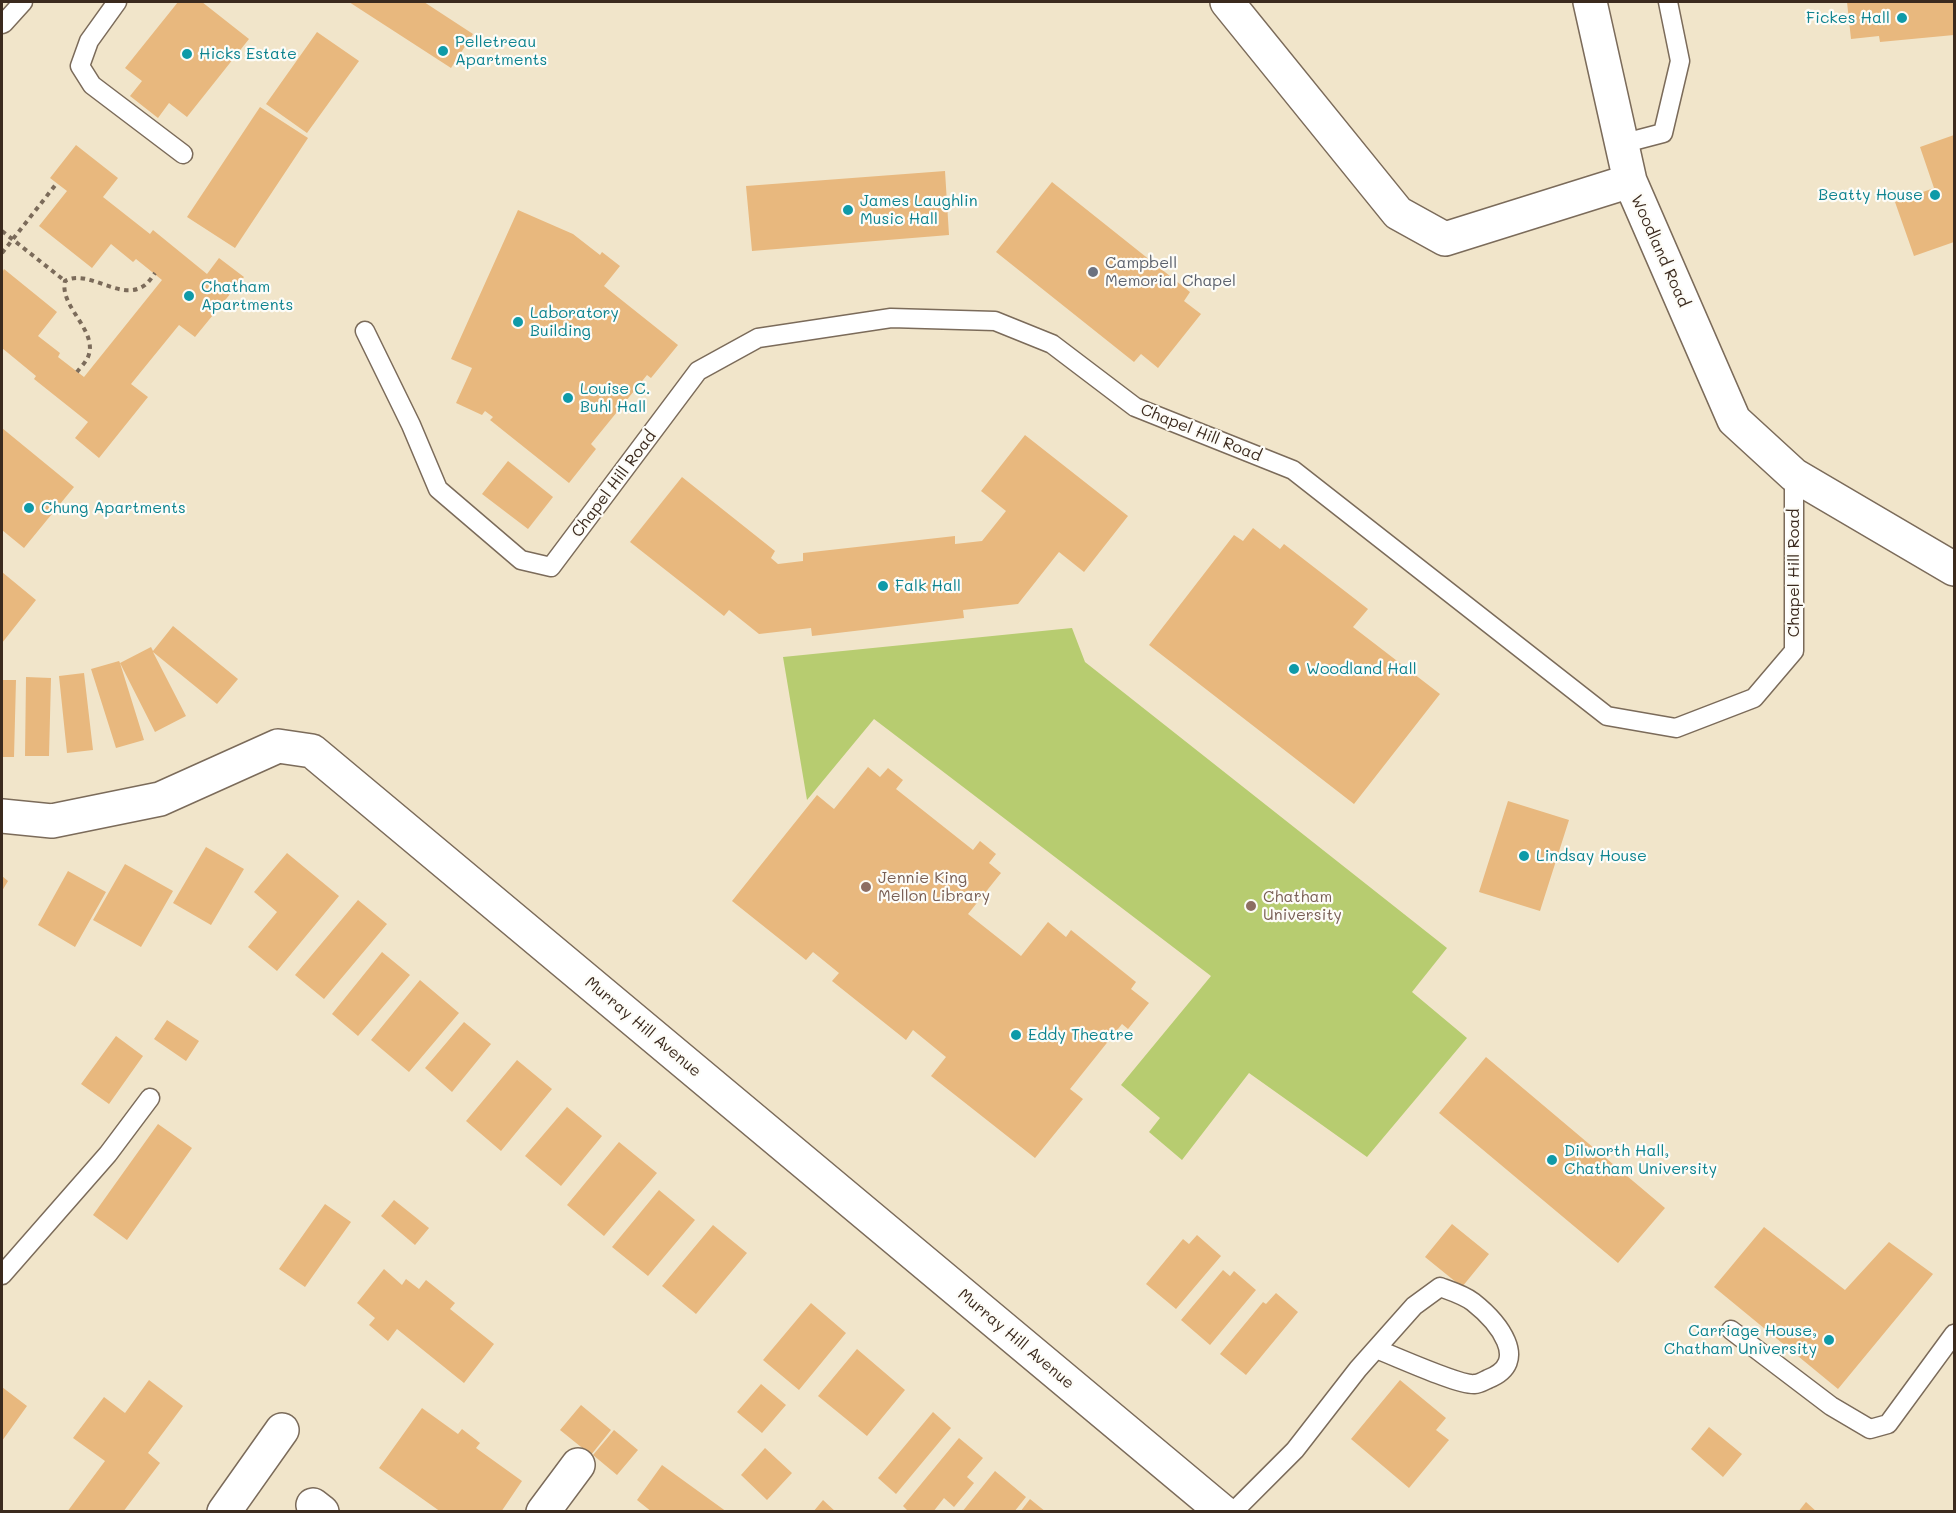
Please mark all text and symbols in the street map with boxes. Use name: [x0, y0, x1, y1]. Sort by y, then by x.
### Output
place label: Fickes Hall: [1806, 8, 1890, 28]
marker: Fickes Hall: [1895, 11, 1909, 25]
place label: Pelletreau Apartments: [455, 32, 547, 70]
place label: Hicks Estate: [199, 44, 297, 64]
marker: Pelletreau Apartments: [436, 44, 450, 58]
marker: Hicks Estate: [180, 47, 194, 61]
place label: Beatty House: [1818, 185, 1923, 205]
marker: Beatty House: [1928, 188, 1942, 202]
place label: James Laughlin Music Hall: [860, 191, 978, 229]
street label: Woodland Road: [1627, 192, 1693, 310]
marker: James Laughlin Music Hall: [841, 203, 855, 217]
place label: Campbell Memorial Chapel: [1105, 253, 1236, 291]
marker: Campbell Memorial Chapel: [1086, 265, 1100, 279]
place label: Chatham Apartments: [201, 277, 293, 315]
marker: Chatham Apartments: [182, 289, 196, 303]
place label: Laboratory Building: [530, 303, 619, 341]
marker: Laboratory Building: [511, 315, 525, 329]
place label: Louise C. Buhl Hall: [580, 379, 651, 417]
marker: Louise C. Buhl Hall: [561, 391, 575, 405]
street label: Chapel Hill Road: [1138, 400, 1264, 466]
street label: Chapel Hill Road: [568, 427, 660, 541]
place label: Chung Apartments: [41, 498, 186, 518]
marker: Chung Apartments: [22, 501, 36, 515]
street label: Chapel Hill Road: [1784, 509, 1804, 637]
place label: Falk Hall: [895, 576, 961, 596]
marker: Falk Hall: [876, 579, 890, 593]
place label: Woodland Hall: [1306, 659, 1417, 679]
marker: Woodland Hall: [1287, 662, 1301, 676]
place label: Lindsay House: [1536, 846, 1647, 866]
marker: Lindsay House: [1517, 849, 1531, 863]
place label: Jennie King Mellon Library: [878, 868, 990, 906]
marker: Jennie King Mellon Library: [859, 880, 873, 894]
place label: Chatham University: [1263, 887, 1342, 925]
marker: Chatham University: [1244, 899, 1258, 913]
street label: Murray Hill Avenue: [581, 973, 705, 1081]
place label: Eddy Theatre: [1028, 1025, 1134, 1045]
marker: Eddy Theatre: [1009, 1028, 1023, 1042]
place label: Dilworth Hall, Chatham University: [1564, 1141, 1717, 1179]
marker: Dilworth Hall, Chatham University: [1545, 1153, 1559, 1167]
street label: Murray Hill Avenue: [954, 1285, 1078, 1393]
place label: Carriage House, Chatham University: [1664, 1321, 1817, 1359]
marker: Carriage House, Chatham University: [1822, 1333, 1836, 1347]

